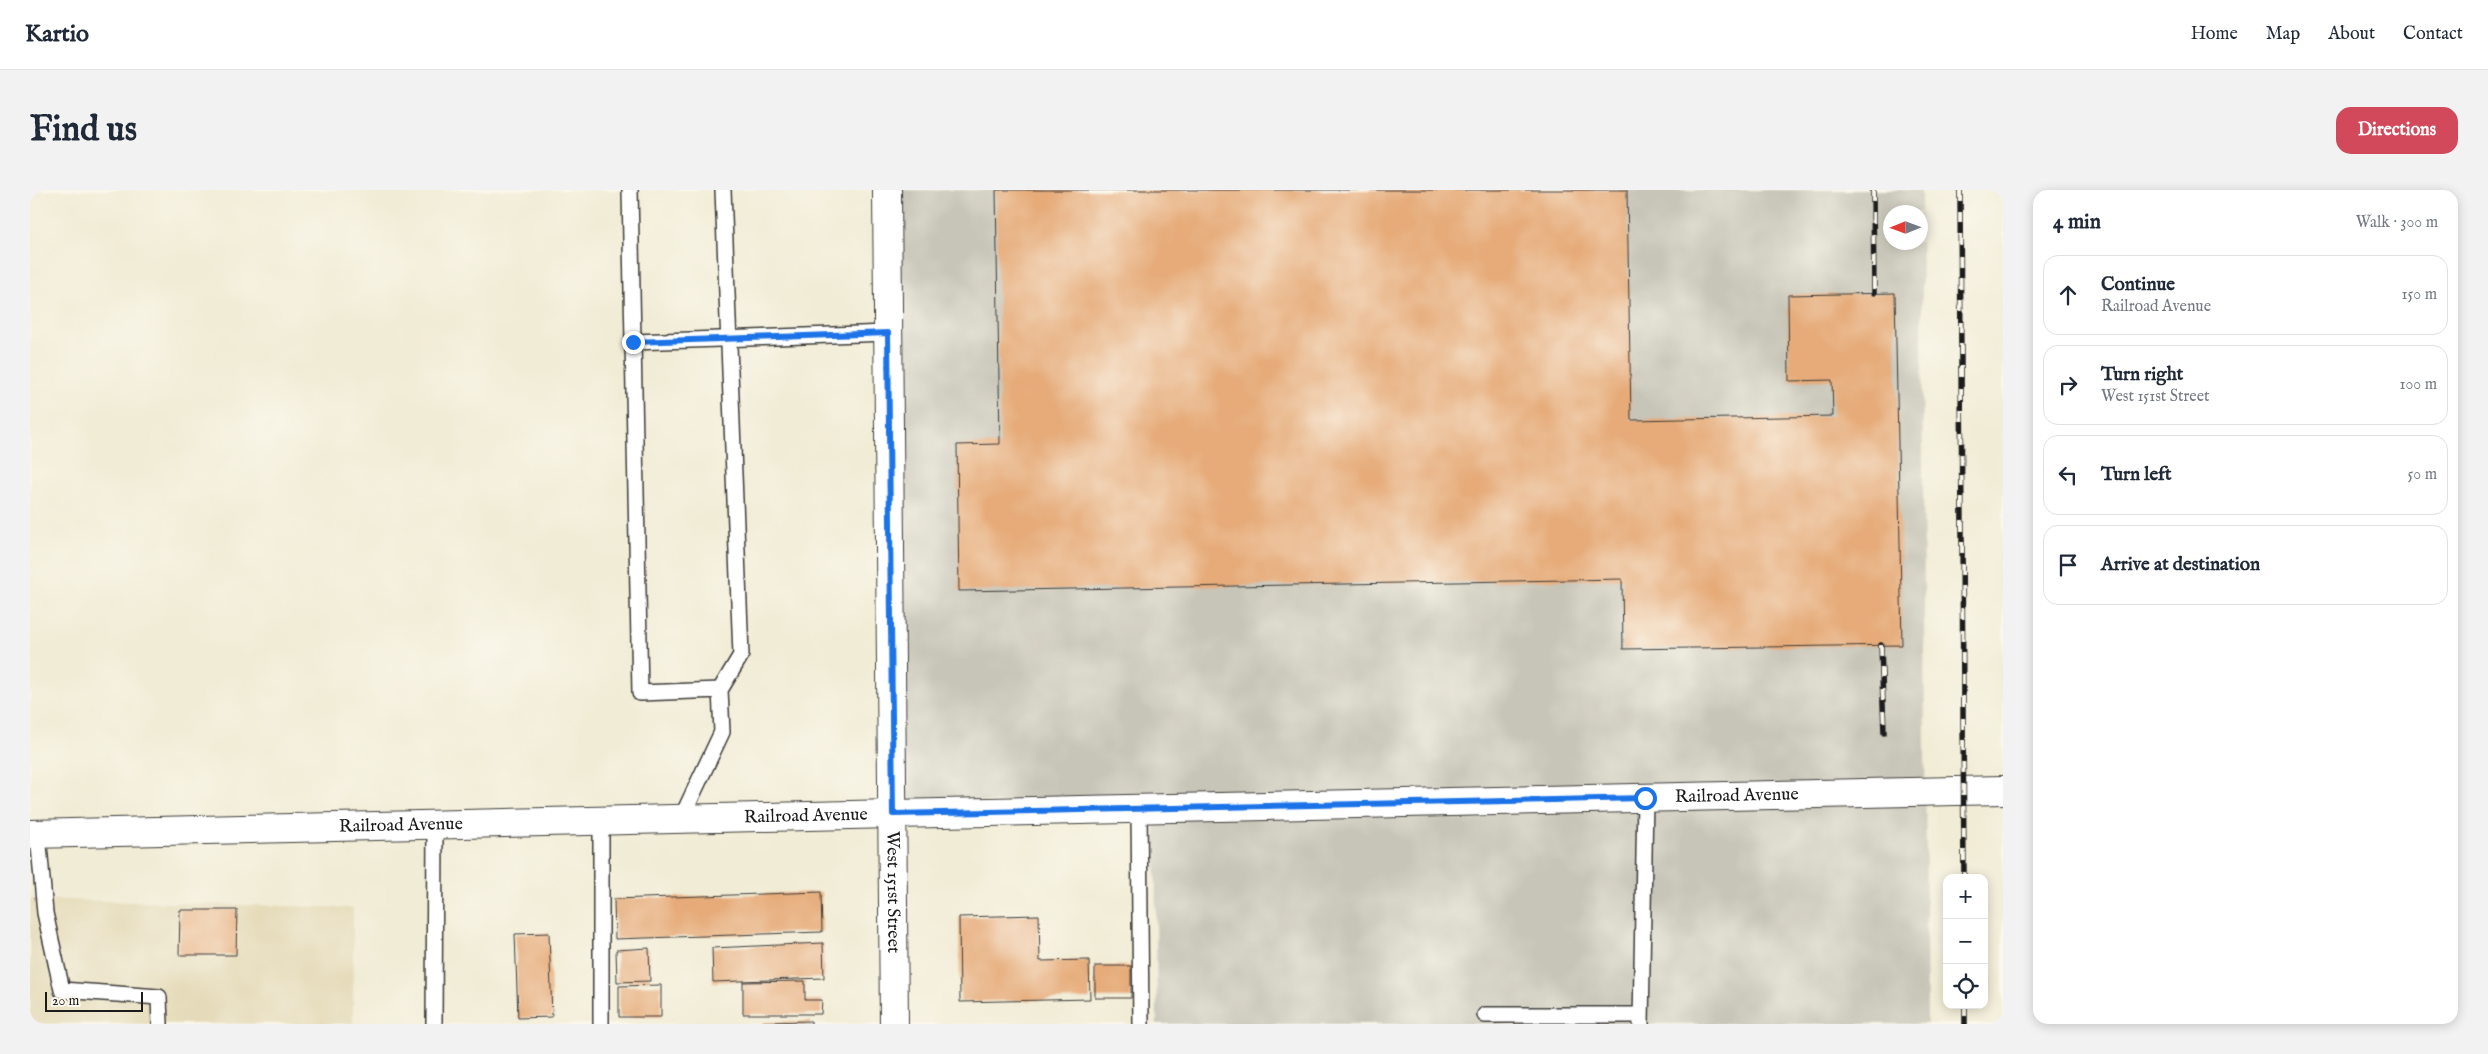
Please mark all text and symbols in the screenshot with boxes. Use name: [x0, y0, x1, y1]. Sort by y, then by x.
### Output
text: Kartio: [25, 19, 89, 50]
text: Home: [2191, 23, 2238, 46]
text: Map: [2266, 23, 2300, 46]
text: About: [2328, 23, 2375, 46]
text: Contact: [2403, 23, 2463, 46]
button: Directions: [2336, 107, 2458, 154]
text: Find us: [30, 108, 137, 153]
north arrow: [1883, 205, 1928, 250]
text: 4 min: [2053, 209, 2101, 236]
text: Walk · 300 m: [2356, 213, 2438, 233]
text: Continue: [2101, 273, 2175, 297]
icon: ahead: [2054, 281, 2082, 309]
text: 150 m: [2402, 285, 2437, 305]
text: Railroad Avenue: [2101, 297, 2211, 317]
route end: [622, 331, 645, 354]
text: Turn right: [2101, 363, 2183, 387]
icon: right: [2054, 371, 2082, 399]
text: 100 m: [2400, 375, 2437, 395]
text: West 151st Street: [2101, 387, 2209, 407]
icon: left: [2054, 461, 2082, 489]
text: Turn left: [2101, 463, 2172, 487]
text: 50 m: [2408, 465, 2437, 485]
icon: arrive: [2054, 551, 2082, 579]
text: Arrive at destination: [2101, 553, 2260, 577]
street label: Railroad Avenue: [1675, 783, 1799, 809]
route start: [1634, 787, 1657, 810]
street label: Railroad Avenue: [744, 803, 868, 829]
street label: Railroad Avenue: [339, 812, 463, 838]
street label: West 151st Street: [881, 831, 905, 953]
map controls: [1943, 874, 1988, 1009]
button: +: [1943, 874, 1988, 919]
button: −: [1943, 919, 1988, 964]
button: locate: [1943, 964, 1988, 1009]
scale bar: [45, 989, 142, 1012]
text: 20 m: [52, 992, 79, 1010]

